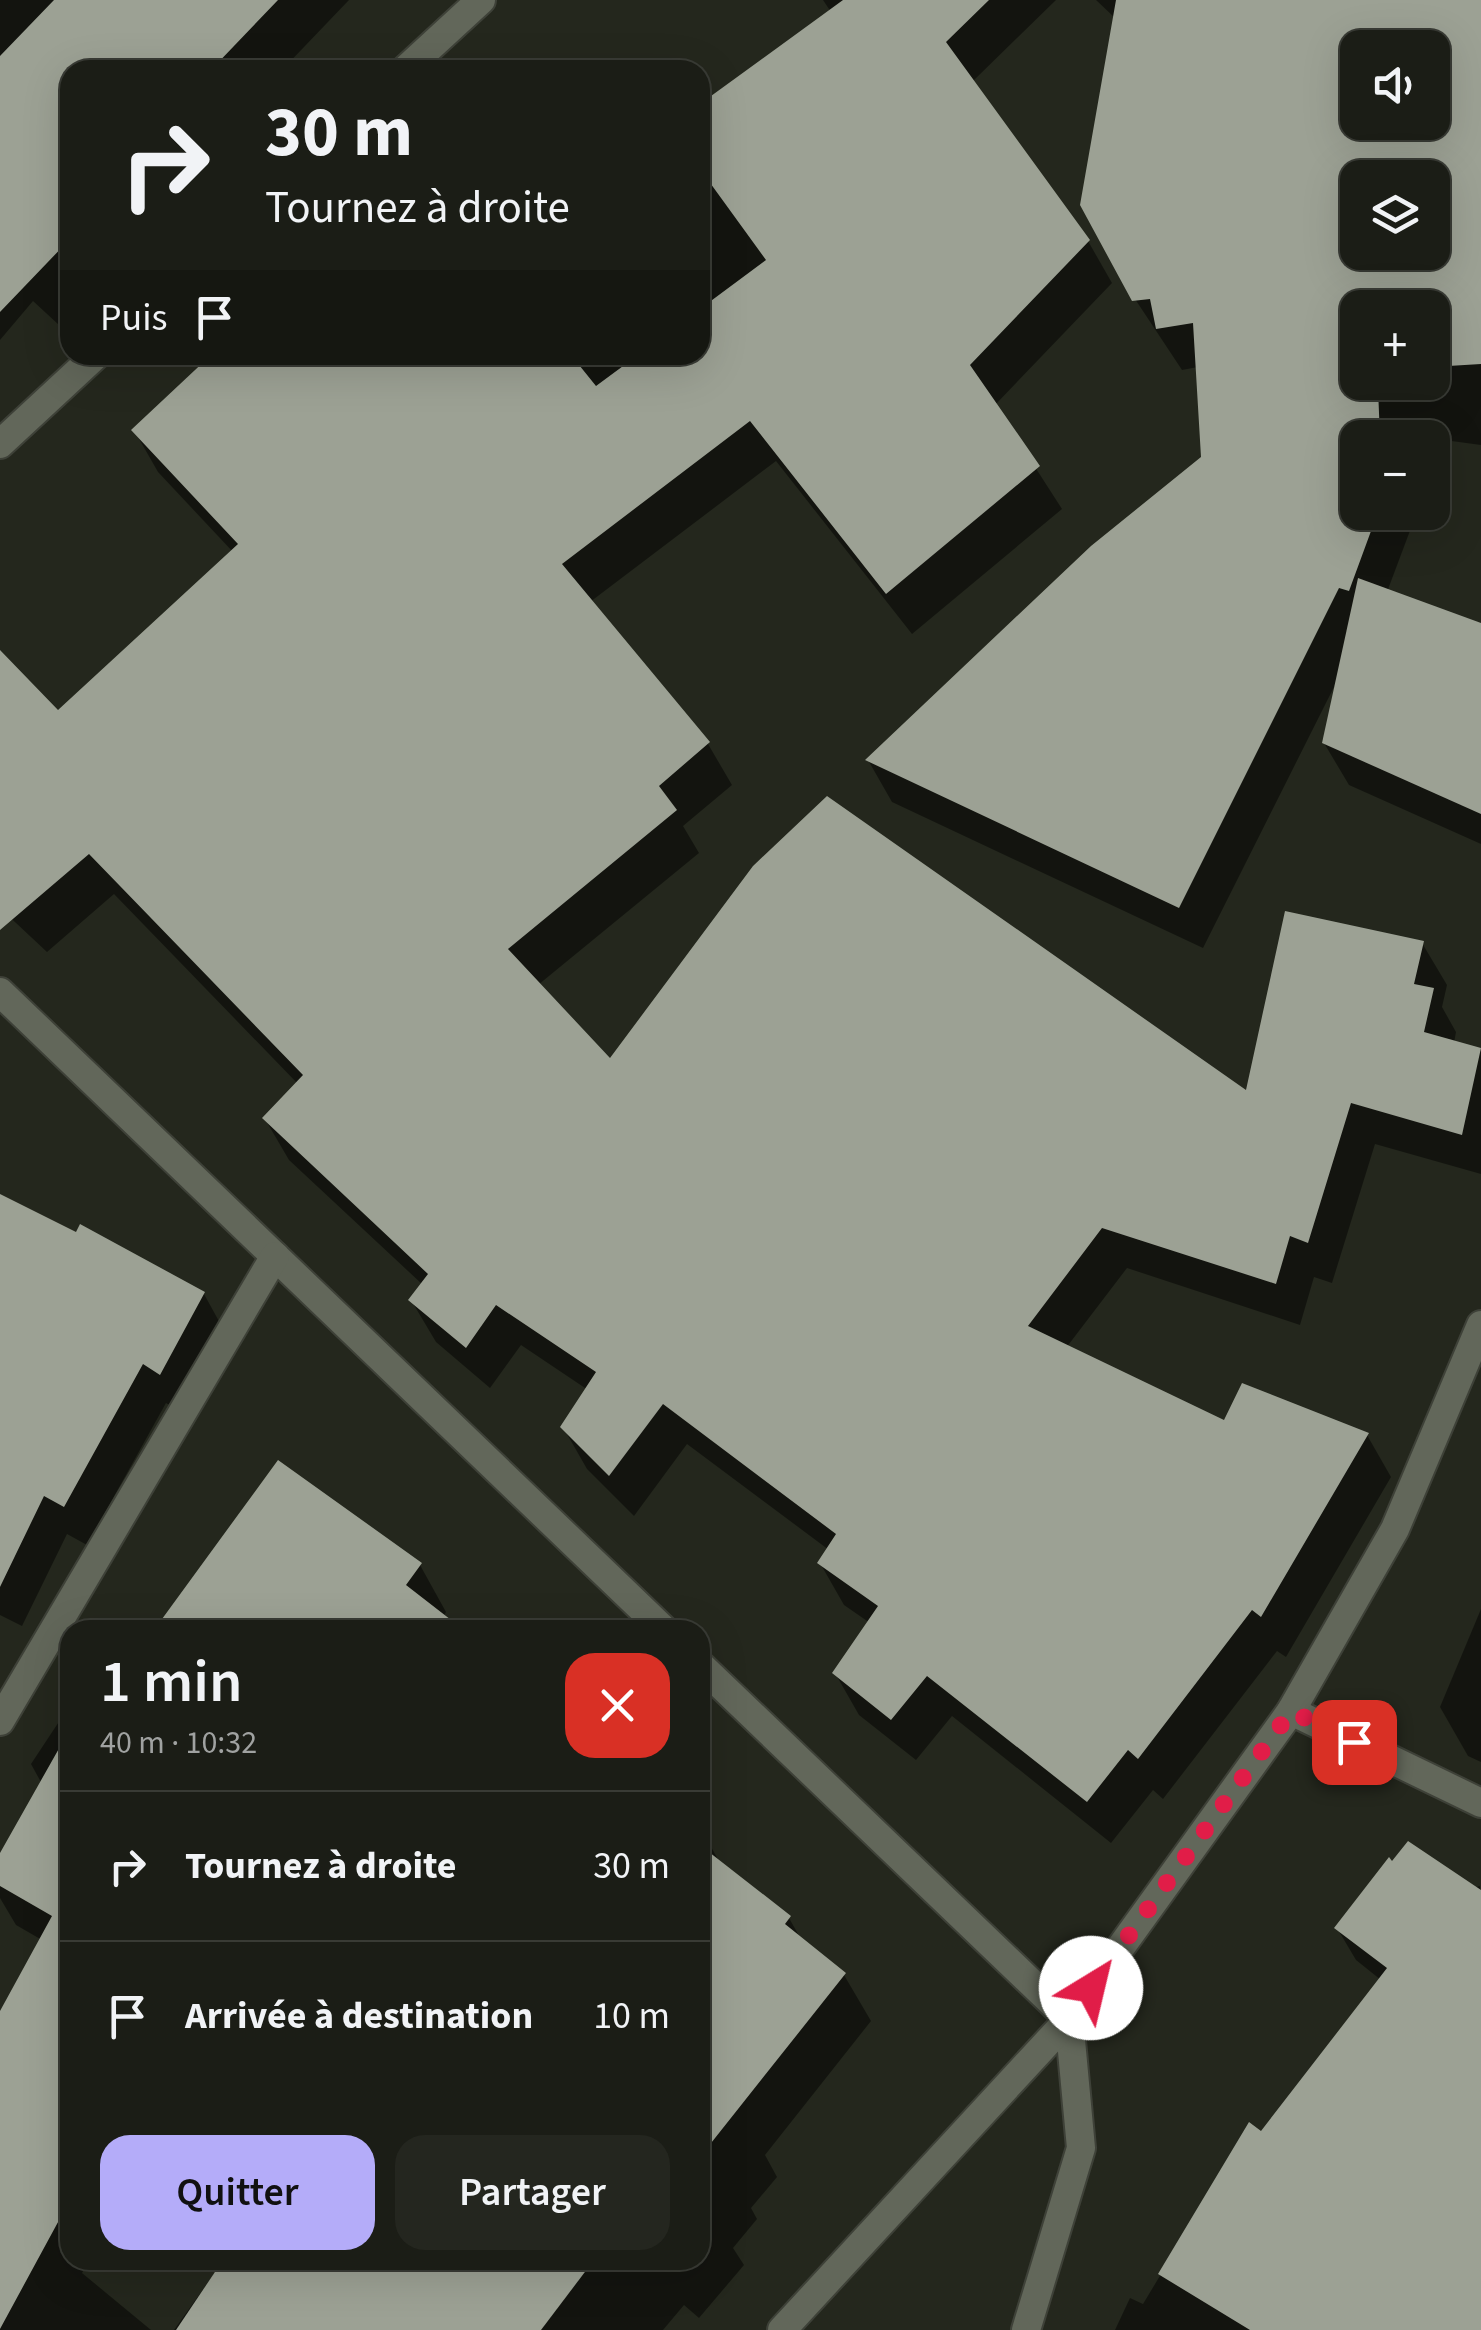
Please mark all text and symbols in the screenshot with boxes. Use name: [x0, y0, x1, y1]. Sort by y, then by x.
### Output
map controls: [1340, 30, 1450, 530]
button: sound: [1340, 30, 1450, 140]
text: 30 m: [265, 83, 413, 183]
icon: right: [100, 100, 230, 230]
button: layers: [1340, 160, 1450, 270]
text: Tournez à droite: [265, 176, 570, 240]
icon: arrive: [187, 290, 242, 345]
button: +: [1340, 290, 1450, 400]
text: Puis: [100, 291, 167, 345]
button: −: [1340, 420, 1450, 530]
text: 1 min: [100, 1640, 243, 1725]
button: close: [565, 1653, 670, 1758]
pin: [1312, 1700, 1397, 1785]
icon: arrive: [1327, 1715, 1382, 1770]
text: 40 m · 10:32: [100, 1720, 257, 1766]
icon: right: [100, 1839, 155, 1894]
text: Tournez à droite: [185, 1839, 457, 1893]
text: 30 m: [593, 1839, 670, 1893]
position arrow: [1039, 1936, 1143, 2040]
icon: arrive: [100, 1989, 155, 2044]
text: Arrivée à destination: [185, 1989, 533, 2043]
text: 10 m: [593, 1989, 670, 2043]
button: Quitter: [100, 2135, 375, 2250]
button: Partager: [395, 2135, 670, 2250]

